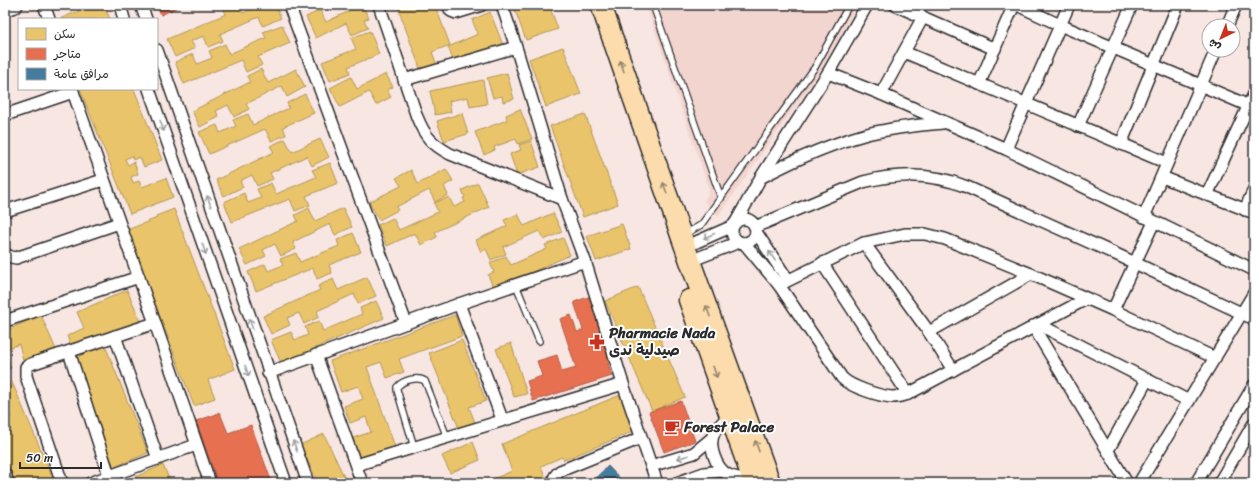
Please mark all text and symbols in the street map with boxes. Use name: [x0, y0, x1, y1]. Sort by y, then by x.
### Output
legend: [18, 18, 158, 90]
north arrow: [1201, 18, 1241, 58]
text: سكن: [54, 23, 76, 45]
text: ش: [1204, 34, 1225, 56]
text: متاجر: [53, 43, 81, 65]
one-way arrow: [618, 59, 625, 72]
text: مرافق عامة: [54, 63, 109, 85]
one-way arrow: [158, 119, 166, 131]
one-way arrow: [660, 183, 668, 195]
one-way arrow: [205, 194, 212, 207]
one-way arrow: [704, 233, 716, 241]
one-way arrow: [201, 242, 209, 254]
one-way arrow: [768, 251, 776, 262]
one-way arrow: [704, 304, 711, 317]
one-way arrow: [247, 318, 255, 330]
place label: Pharmacie Nada صيدلية ندى: [609, 320, 716, 363]
pharmacy icon: Pharmacie Nada صيدلية ندى: [588, 333, 606, 351]
one-way arrow: [244, 365, 251, 378]
one-way arrow: [711, 366, 719, 378]
place label: Forest Palace: [683, 414, 774, 440]
cafe icon: Forest Palace: [663, 418, 681, 436]
one-way arrow: [753, 440, 760, 453]
one-way arrow: [290, 441, 298, 453]
scale bar: [20, 444, 101, 470]
text: 50 m: [26, 447, 53, 469]
one-way arrow: [677, 454, 690, 461]

